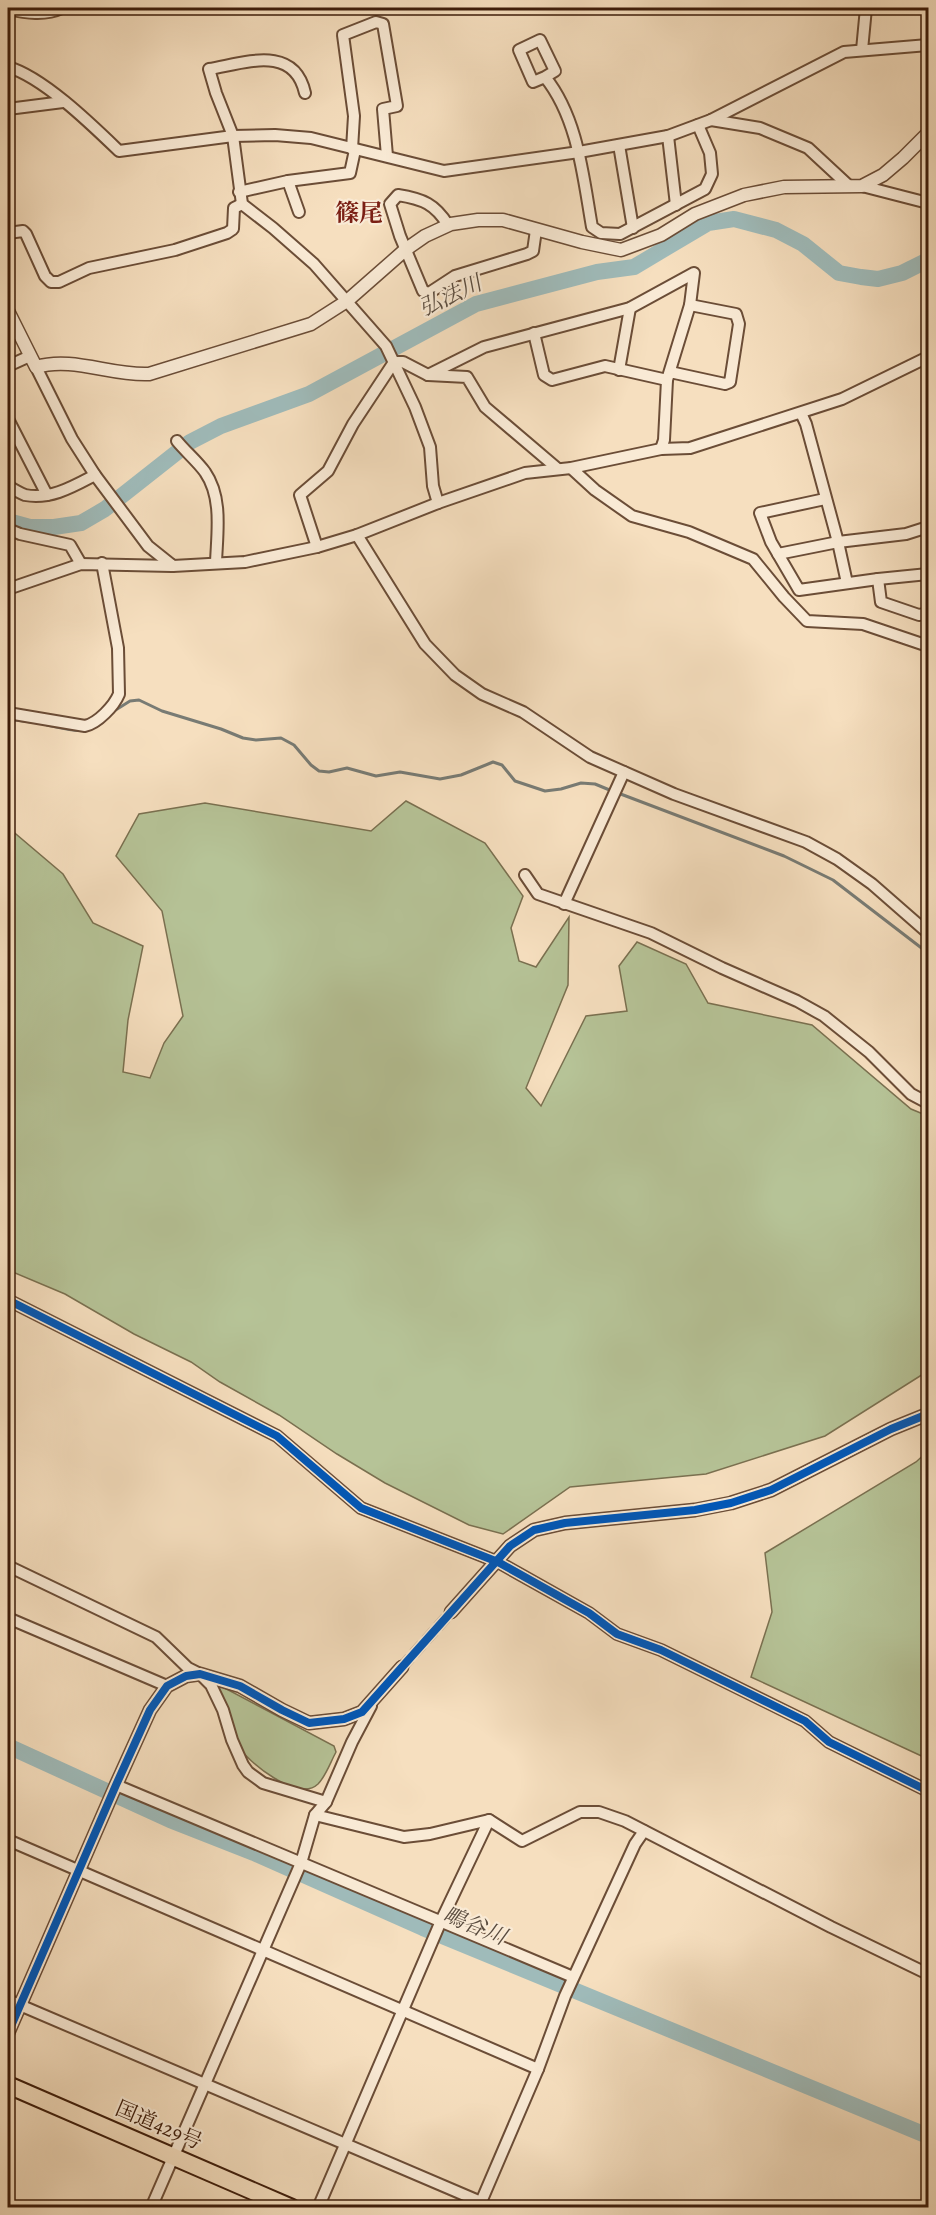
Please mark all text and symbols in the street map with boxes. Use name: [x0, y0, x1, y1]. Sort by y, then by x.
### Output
district label: 篠尾: [335, 197, 383, 229]
water label: 弘法川: [414, 268, 488, 323]
water label: 鴫谷川: [438, 1900, 513, 1953]
street label: 国道429号: [111, 2094, 207, 2156]

